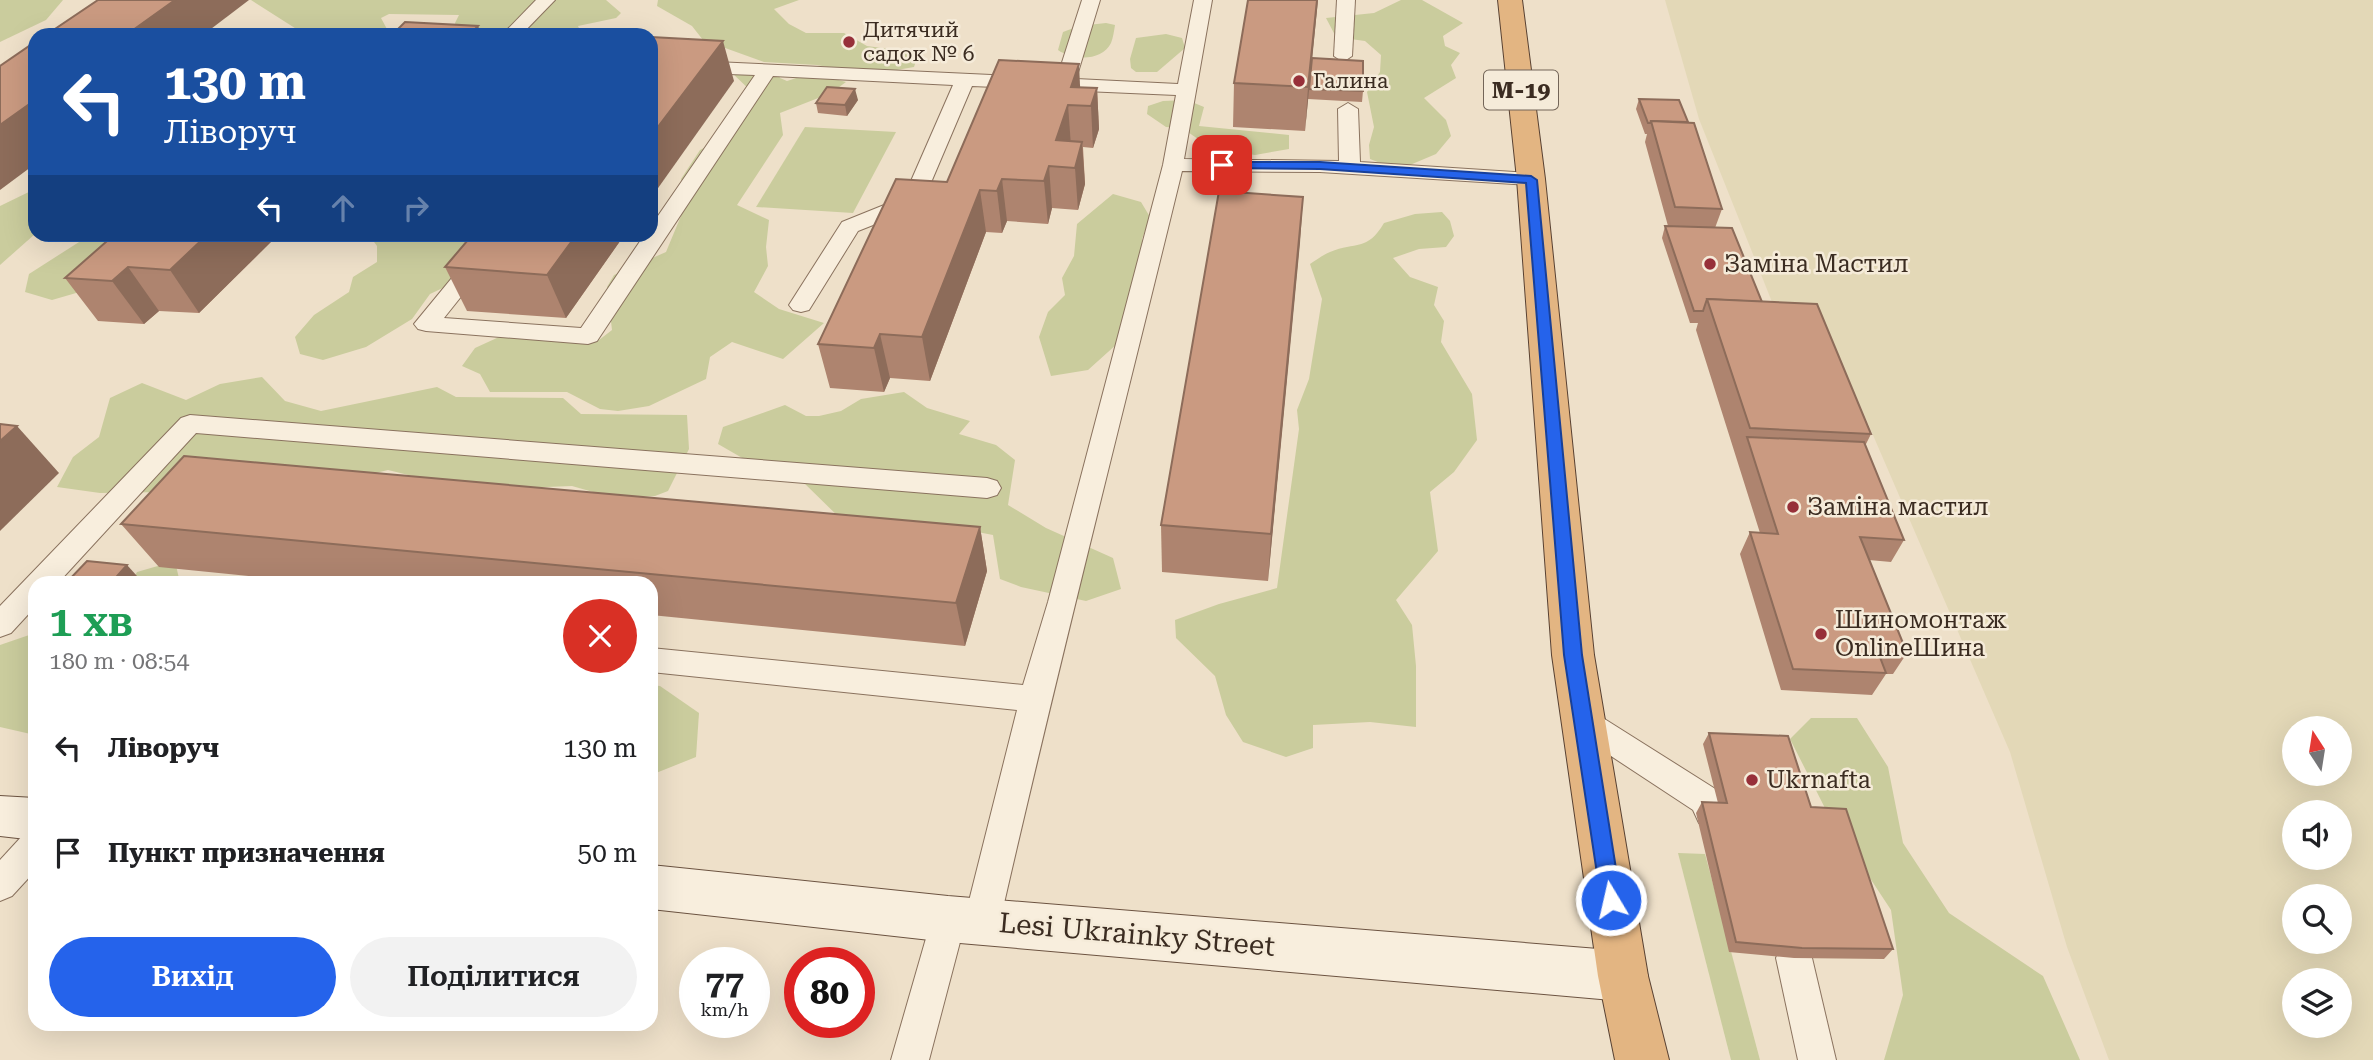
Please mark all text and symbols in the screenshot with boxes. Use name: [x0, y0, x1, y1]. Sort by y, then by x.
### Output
place label: Дитячий садок № 6: [863, 18, 975, 66]
marker: Дитячий садок № 6: [841, 34, 857, 50]
text: 130 m: [164, 54, 306, 111]
icon: left: [49, 56, 140, 147]
place label: Галина: [1313, 69, 1389, 93]
road number: М-19: [1484, 71, 1558, 110]
marker: Галина: [1291, 73, 1307, 89]
text: Ліворуч: [164, 113, 297, 151]
pin: [1192, 135, 1252, 195]
icon: arrive: [1203, 146, 1241, 184]
icon: left: [251, 189, 289, 227]
icon: ahead: [324, 189, 362, 227]
icon: right: [397, 189, 435, 227]
place label: Заміна Мастил: [1724, 250, 1909, 278]
marker: Заміна Мастил: [1702, 256, 1718, 272]
place label: Заміна мастил: [1807, 493, 1989, 521]
marker: Заміна мастил: [1785, 499, 1801, 515]
text: 1 хв: [49, 597, 133, 646]
button: close: [563, 599, 637, 673]
place label: Шиномонтаж OnlineШина: [1835, 606, 2007, 662]
marker: Шиномонтаж OnlineШина: [1813, 626, 1829, 642]
text: 180 m · 08:54: [49, 648, 189, 675]
north arrow: [2282, 716, 2352, 786]
map controls: [2282, 716, 2352, 1038]
icon: left: [49, 729, 87, 767]
text: Ліворуч: [108, 733, 219, 763]
text: 130 m: [563, 733, 637, 763]
place label: Ukrnafta: [1766, 766, 1871, 794]
marker: Ukrnafta: [1744, 772, 1760, 788]
button: sound: [2282, 800, 2352, 870]
icon: arrive: [49, 834, 87, 872]
text: Пункт призначення: [108, 838, 385, 868]
text: 50 m: [578, 838, 637, 868]
position arrow: [1574, 863, 1648, 937]
button: search: [2282, 884, 2352, 954]
street label: Lesi Ukrainky Street: [998, 906, 1276, 963]
button: Вихід: [49, 937, 336, 1017]
button: Поділитися: [350, 937, 637, 1017]
speed limit sign: 80: [784, 947, 875, 1038]
text: 77: [705, 963, 744, 1004]
button: layers: [2282, 968, 2352, 1038]
text: km/h: [700, 999, 749, 1020]

